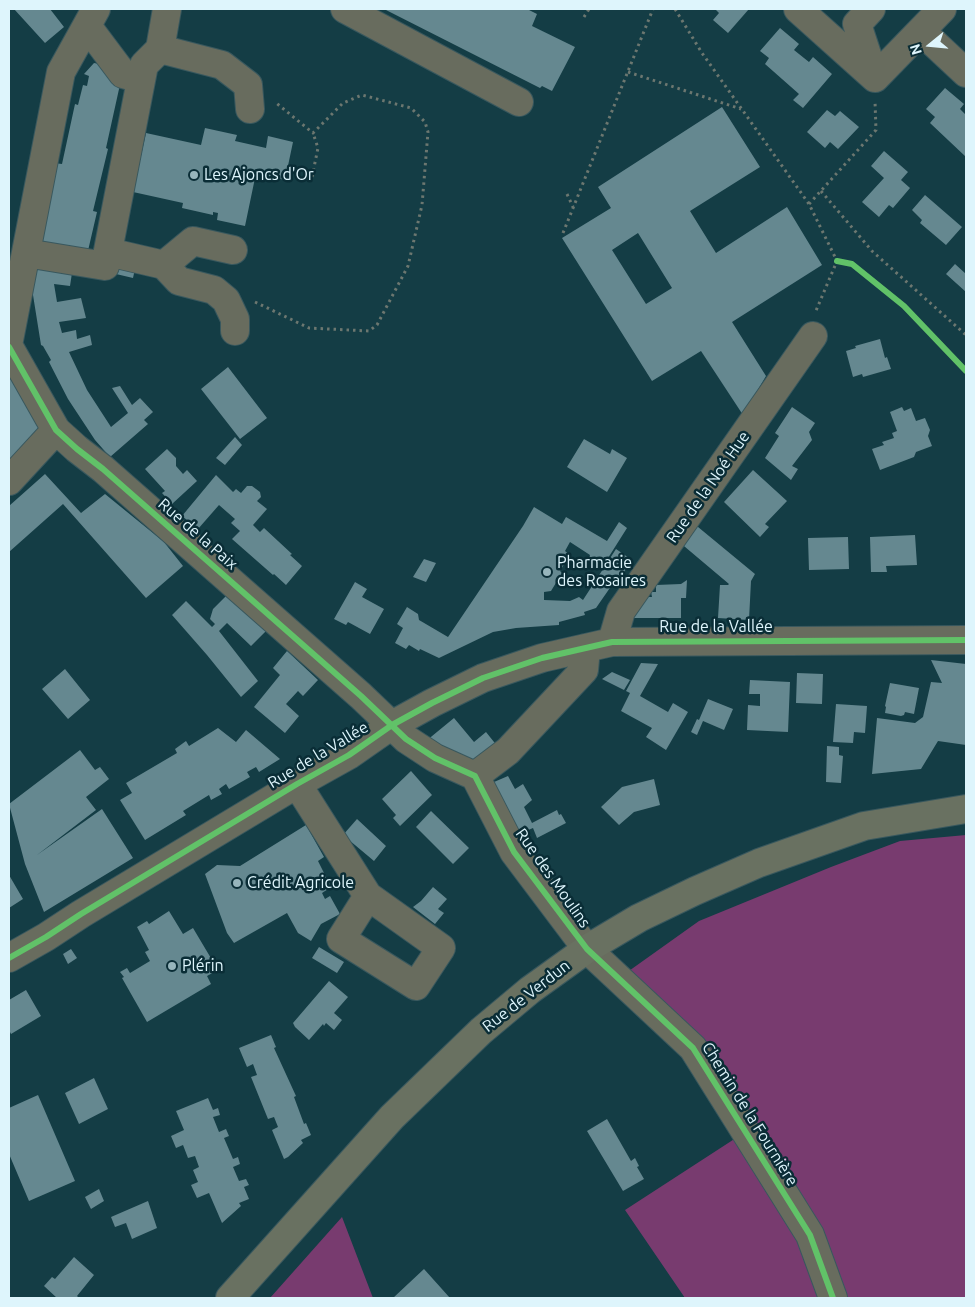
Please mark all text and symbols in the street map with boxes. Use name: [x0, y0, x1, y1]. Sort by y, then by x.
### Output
north arrow: [905, 20, 955, 70]
text: N: [906, 42, 925, 57]
place label: Les Ajoncs d'Or: [204, 165, 314, 185]
marker: Les Ajoncs d'Or: [188, 169, 200, 181]
street label: Rue de la Noé Hue: [662, 427, 754, 547]
street label: Rue de la Paix: [154, 494, 242, 574]
place label: Pharmacie des Rosaires: [557, 553, 646, 591]
marker: Pharmacie des Rosaires: [541, 566, 553, 578]
street label: Rue de la Vallée: [659, 617, 773, 637]
street label: Rue de la Vallée: [264, 717, 372, 793]
street label: Rue des Moulins: [512, 825, 594, 931]
place label: Crédit Agricole: [247, 873, 354, 893]
marker: Crédit Agricole: [231, 877, 243, 889]
place label: Plérin: [182, 956, 224, 976]
street label: Rue de Verdun: [479, 956, 573, 1036]
marker: Plérin: [166, 960, 178, 972]
street label: Chemin de la Fournière: [698, 1039, 802, 1189]

